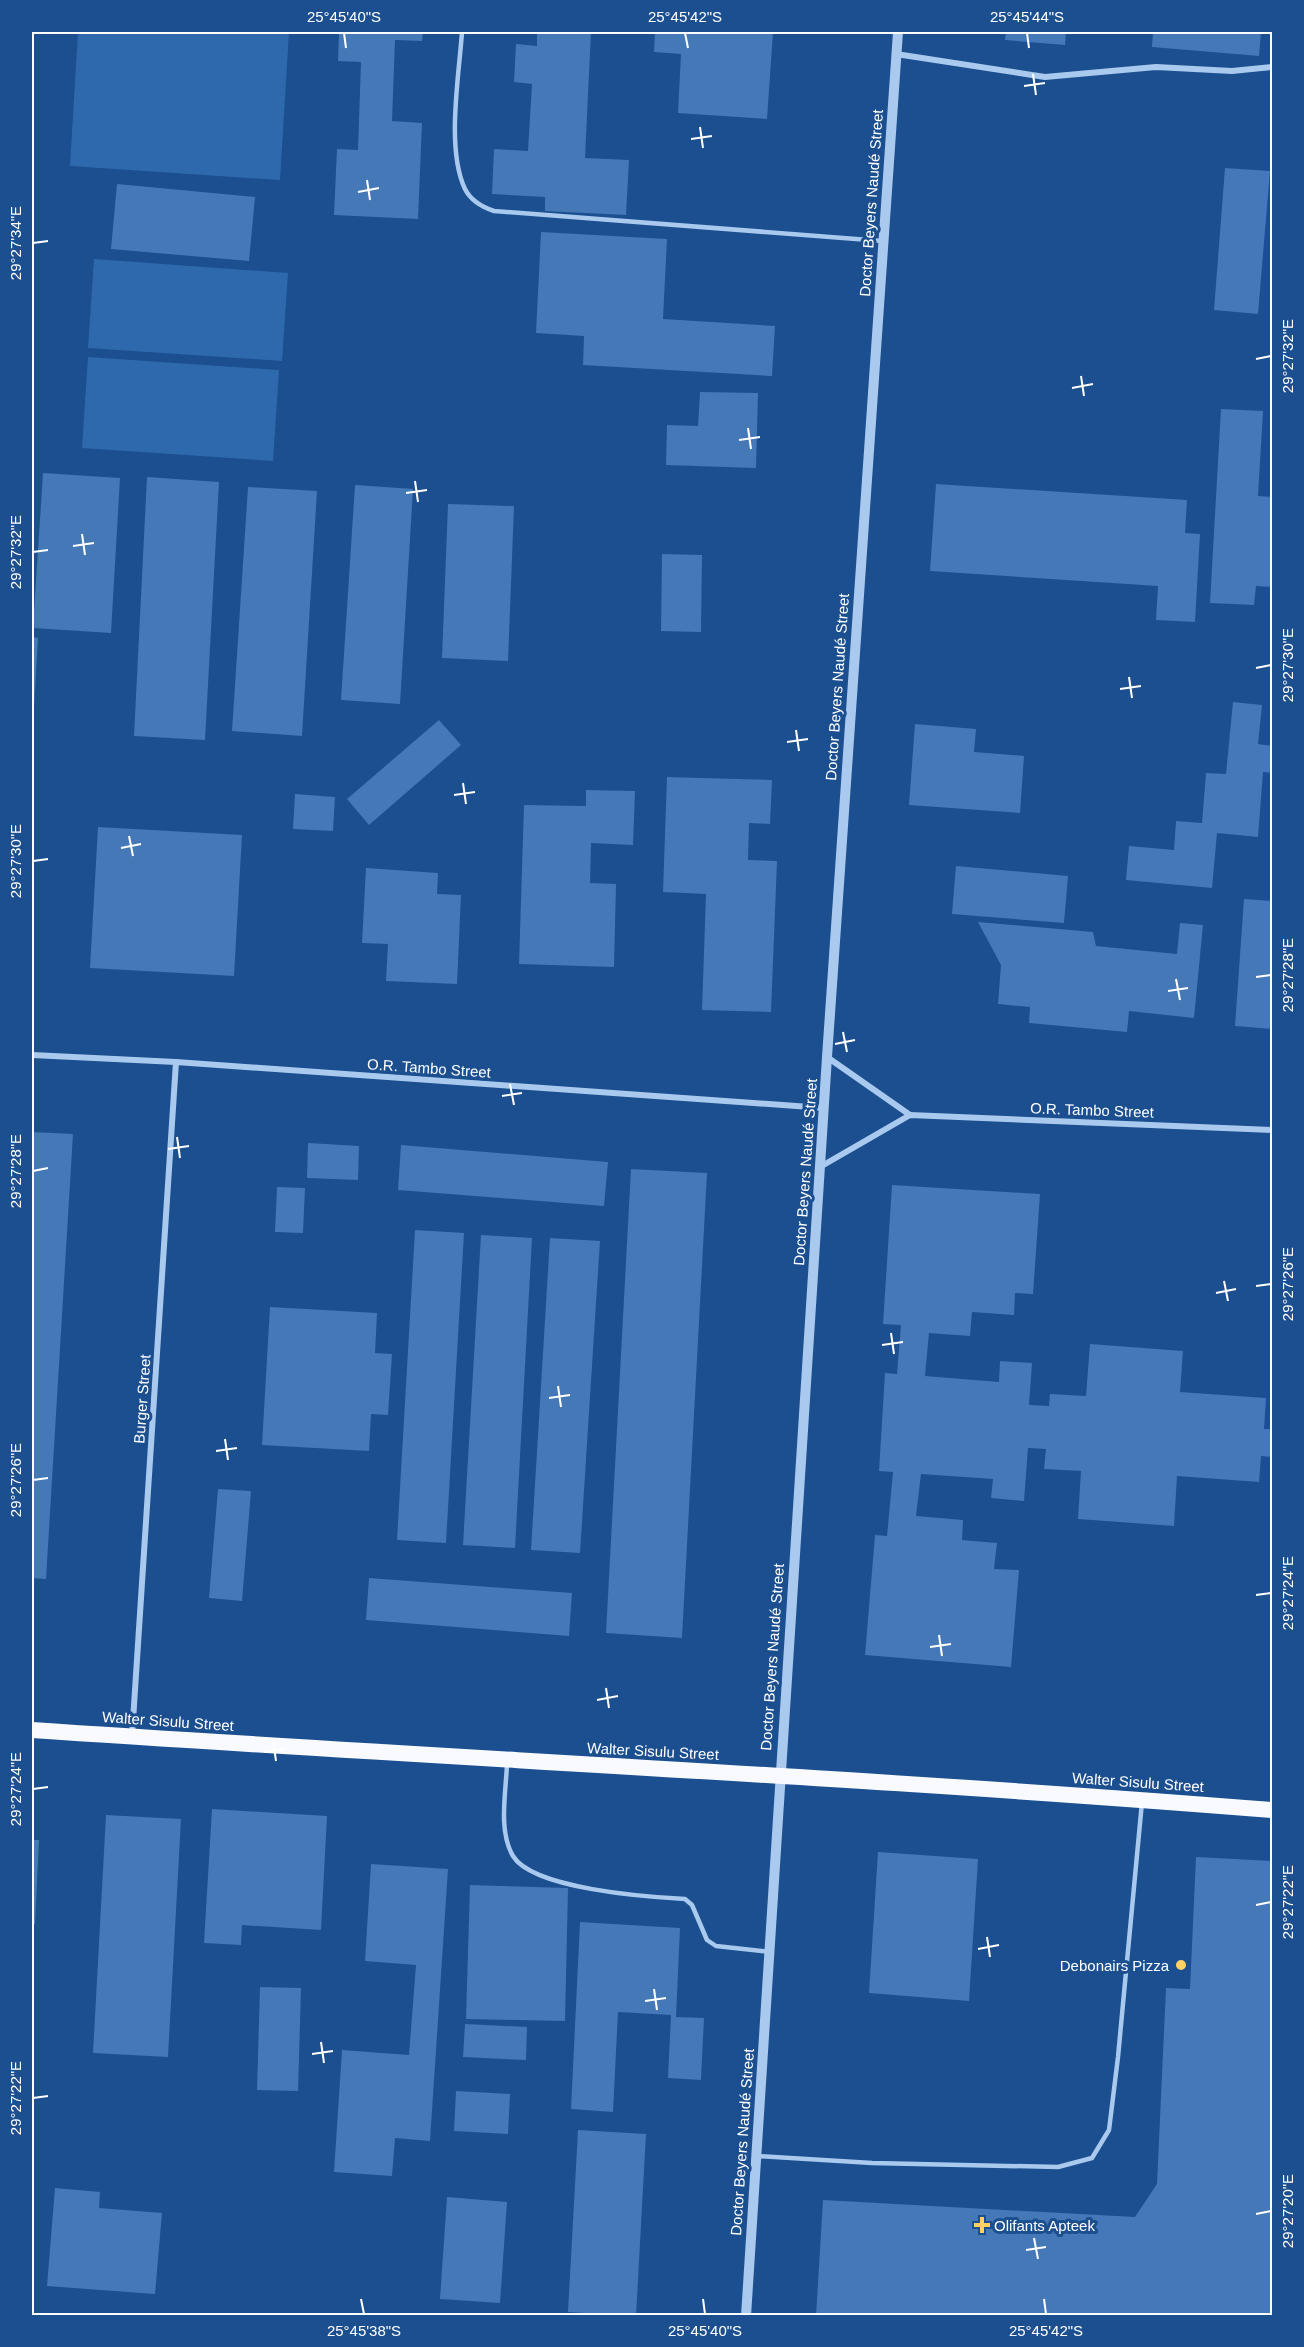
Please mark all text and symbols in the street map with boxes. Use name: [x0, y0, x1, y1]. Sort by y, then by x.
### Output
text: 25°45'40"S: [307, 8, 381, 25]
text: 25°45'42"S: [648, 8, 722, 25]
text: 25°45'44"S: [990, 8, 1064, 25]
street label: Doctor Beyers Naudé Street: [856, 108, 886, 297]
text: 29°27'34"E: [7, 206, 24, 280]
text: 29°27'32"E: [1279, 319, 1296, 393]
text: 29°27'32"E: [7, 515, 24, 589]
street label: Doctor Beyers Naudé Street: [822, 592, 852, 781]
text: 29°27'30"E: [1279, 628, 1296, 702]
text: 29°27'30"E: [7, 824, 24, 898]
text: 29°27'28"E: [1279, 938, 1296, 1012]
street label: O.R. Tambo Street: [367, 1055, 492, 1081]
street label: Doctor Beyers Naudé Street: [790, 1077, 820, 1266]
street label: O.R. Tambo Street: [1030, 1099, 1155, 1121]
text: 29°27'28"E: [7, 1134, 24, 1208]
text: 29°27'26"E: [1279, 1247, 1296, 1321]
street label: Burger Street: [130, 1353, 154, 1444]
text: 29°27'26"E: [7, 1443, 24, 1517]
text: 29°27'24"E: [1279, 1556, 1296, 1630]
street label: Doctor Beyers Naudé Street: [757, 1562, 787, 1751]
street label: Walter Sisulu Street: [102, 1708, 235, 1734]
street label: Walter Sisulu Street: [587, 1739, 720, 1763]
text: 29°27'24"E: [7, 1752, 24, 1826]
street label: Walter Sisulu Street: [1072, 1769, 1205, 1795]
text: 29°27'22"E: [1279, 1865, 1296, 1939]
place label: Debonairs Pizza: [1060, 1957, 1170, 1974]
marker: Debonairs Pizza: [1174, 1958, 1188, 1972]
street label: Doctor Beyers Naudé Street: [727, 2047, 757, 2236]
text: 29°27'22"E: [7, 2061, 24, 2135]
text: 29°27'20"E: [1279, 2174, 1296, 2248]
place label: Olifants Apteek: [994, 2217, 1095, 2234]
marker: Olifants Apteek: [975, 2218, 989, 2232]
text: 25°45'38"S: [327, 2322, 401, 2339]
text: 25°45'40"S: [668, 2322, 742, 2339]
text: 25°45'42"S: [1009, 2322, 1083, 2339]

